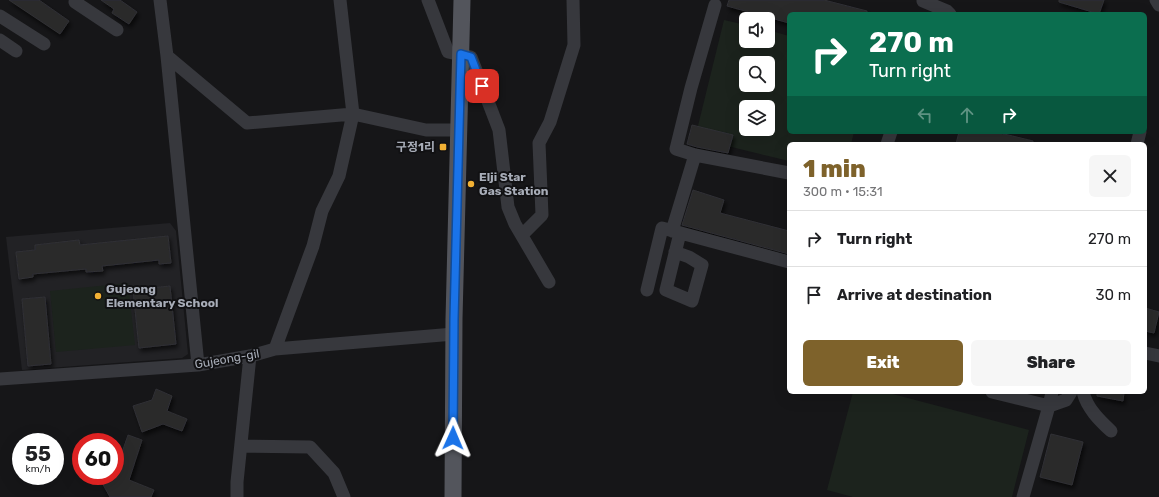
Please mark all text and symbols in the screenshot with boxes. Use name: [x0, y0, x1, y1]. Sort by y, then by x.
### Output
map controls: [739, 12, 775, 136]
button: sound: [739, 12, 775, 48]
text: 270 m: [869, 26, 954, 59]
icon: right: [803, 28, 855, 80]
button: search: [739, 56, 775, 92]
text: Turn right: [869, 60, 951, 82]
pin: [465, 69, 499, 103]
icon: arrive: [471, 75, 493, 97]
button: layers: [739, 100, 775, 136]
icon: left: [914, 104, 936, 126]
icon: ahead: [956, 104, 978, 126]
icon: right: [998, 104, 1020, 126]
place label: 구정1리: [396, 140, 435, 154]
marker: 구정1리: [438, 142, 448, 152]
text: 1 min: [803, 155, 866, 183]
button: close: [1089, 155, 1131, 197]
place label: Elji Star Gas Station: [479, 170, 549, 198]
marker: Elji Star Gas Station: [466, 179, 476, 189]
text: 300 m · 15:31: [803, 184, 882, 199]
icon: right: [803, 228, 825, 250]
text: Turn right: [837, 230, 912, 248]
text: 270 m: [1088, 230, 1131, 248]
place label: Gujeong Elementary School: [106, 282, 218, 310]
icon: arrive: [803, 284, 825, 306]
text: Arrive at destination: [837, 286, 992, 304]
text: 30 m: [1095, 286, 1131, 304]
marker: Gujeong Elementary School: [93, 291, 103, 301]
button: Exit: [803, 340, 963, 386]
button: Share: [971, 340, 1131, 386]
street label: Gujeong-gil: [194, 346, 260, 372]
position arrow: [432, 417, 474, 459]
speed limit sign: 60: [72, 433, 124, 485]
text: 55: [25, 442, 51, 466]
text: km/h: [26, 463, 50, 475]

